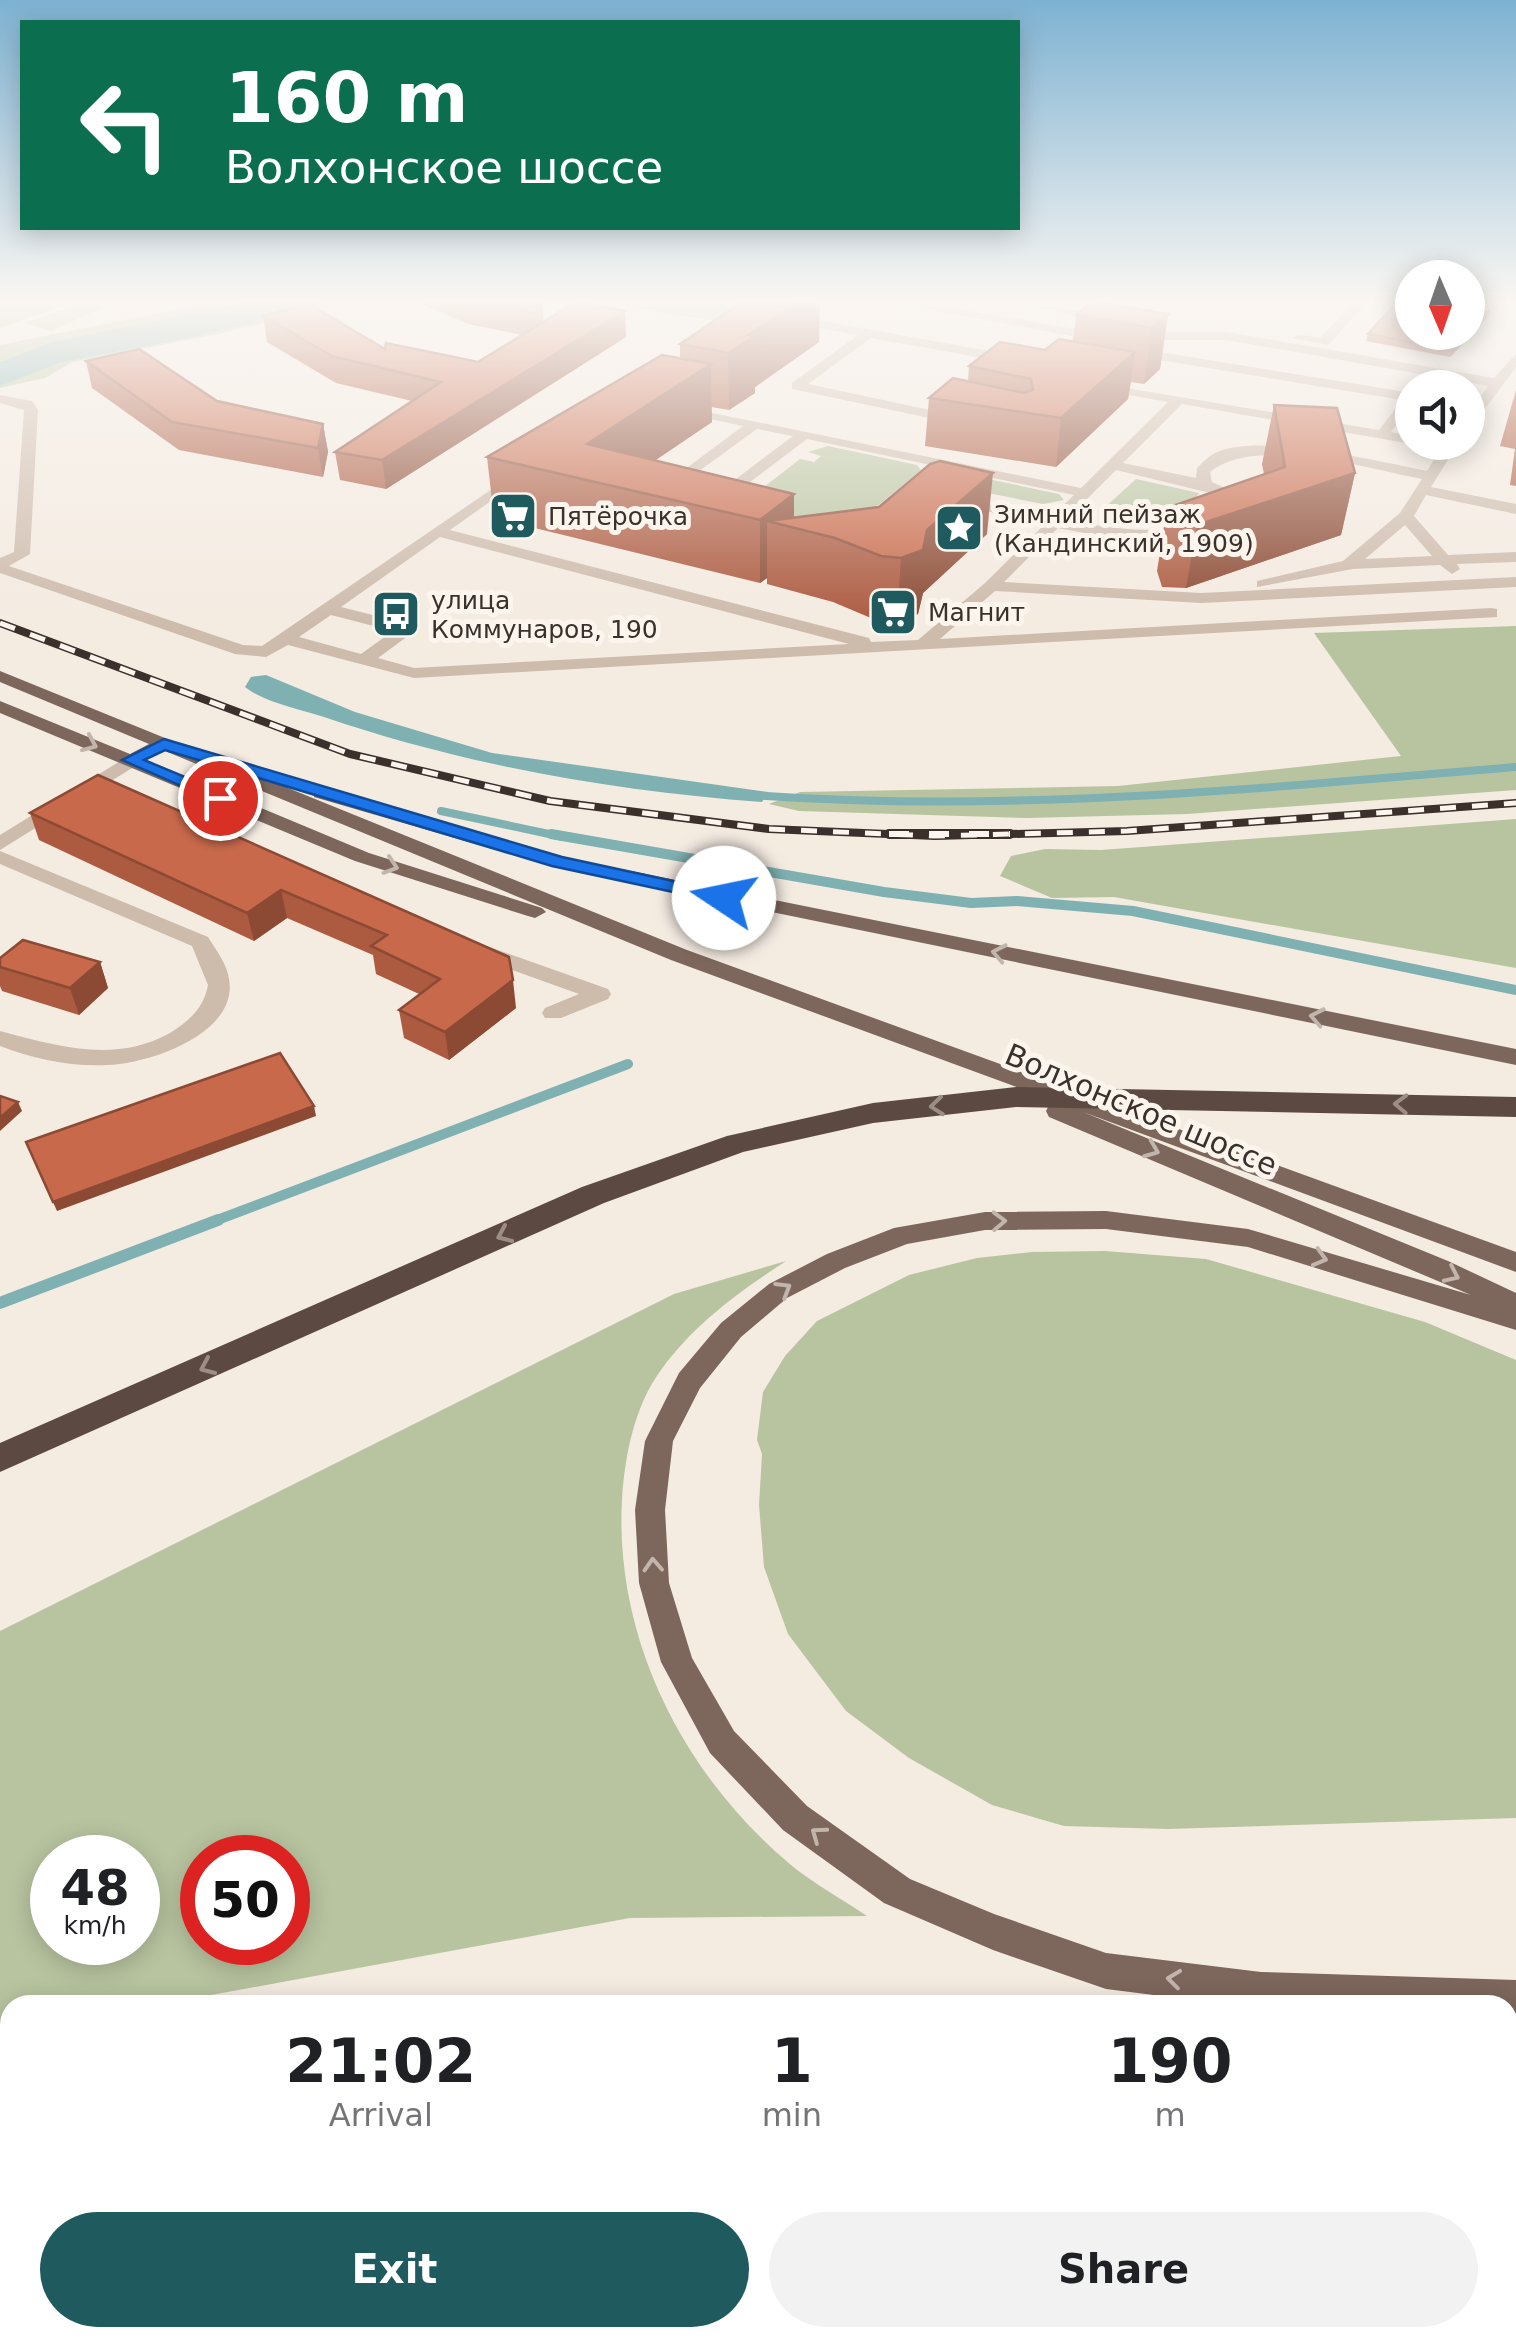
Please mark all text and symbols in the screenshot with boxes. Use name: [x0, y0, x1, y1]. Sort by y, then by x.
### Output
text: 160 m: [225, 57, 468, 139]
icon: left: [60, 60, 190, 190]
text: Волхонское шоссе: [225, 141, 663, 194]
north arrow: [1395, 260, 1485, 350]
map controls: [1395, 260, 1485, 460]
button: sound: [1395, 370, 1485, 460]
supermarket icon: Пятёрочка: [487, 490, 539, 542]
place label: Зимний пейзаж (Кандинский, 1909): [994, 500, 1254, 558]
place label: Пятёрочка: [548, 502, 688, 531]
place icon: Зимний пейзаж (Кандинский, 1909): [933, 502, 985, 554]
place label: улица Коммунаров, 190: [431, 586, 658, 644]
supermarket icon: Магнит: [867, 586, 919, 638]
bus stop icon: улица Коммунаров, 190: [370, 588, 422, 640]
place label: Магнит: [928, 598, 1025, 627]
one-way arrow: [80, 732, 98, 752]
pin: [178, 756, 263, 841]
icon: arrive: [193, 771, 248, 826]
position arrow: [672, 846, 776, 950]
one-way arrow: [381, 855, 398, 875]
one-way arrow: [991, 943, 1007, 964]
one-way arrow: [1309, 1008, 1326, 1029]
street label: Волхонское шоссе: [1000, 1036, 1282, 1183]
one-way arrow: [1393, 1093, 1409, 1114]
one-way arrow: [929, 1095, 945, 1116]
one-way arrow: [1142, 1138, 1160, 1158]
one-way arrow: [992, 1211, 1007, 1232]
one-way arrow: [496, 1223, 514, 1243]
one-way arrow: [1311, 1246, 1328, 1267]
one-way arrow: [1442, 1262, 1460, 1282]
one-way arrow: [773, 1282, 791, 1301]
one-way arrow: [199, 1354, 217, 1374]
one-way arrow: [643, 1557, 664, 1573]
one-way arrow: [810, 1828, 829, 1846]
speed limit sign: 50: [180, 1835, 310, 1965]
text: 48: [60, 1859, 130, 1917]
text: km/h: [63, 1911, 127, 1940]
one-way arrow: [1166, 1969, 1182, 1990]
text: 21:02: [285, 2026, 476, 2096]
text: 1: [771, 2026, 813, 2096]
text: 190: [1107, 2026, 1233, 2096]
text: Arrival: [329, 2096, 433, 2134]
text: min: [762, 2096, 822, 2134]
text: m: [1154, 2096, 1186, 2134]
button: Exit: [40, 2212, 749, 2327]
button: Share: [769, 2212, 1478, 2327]

